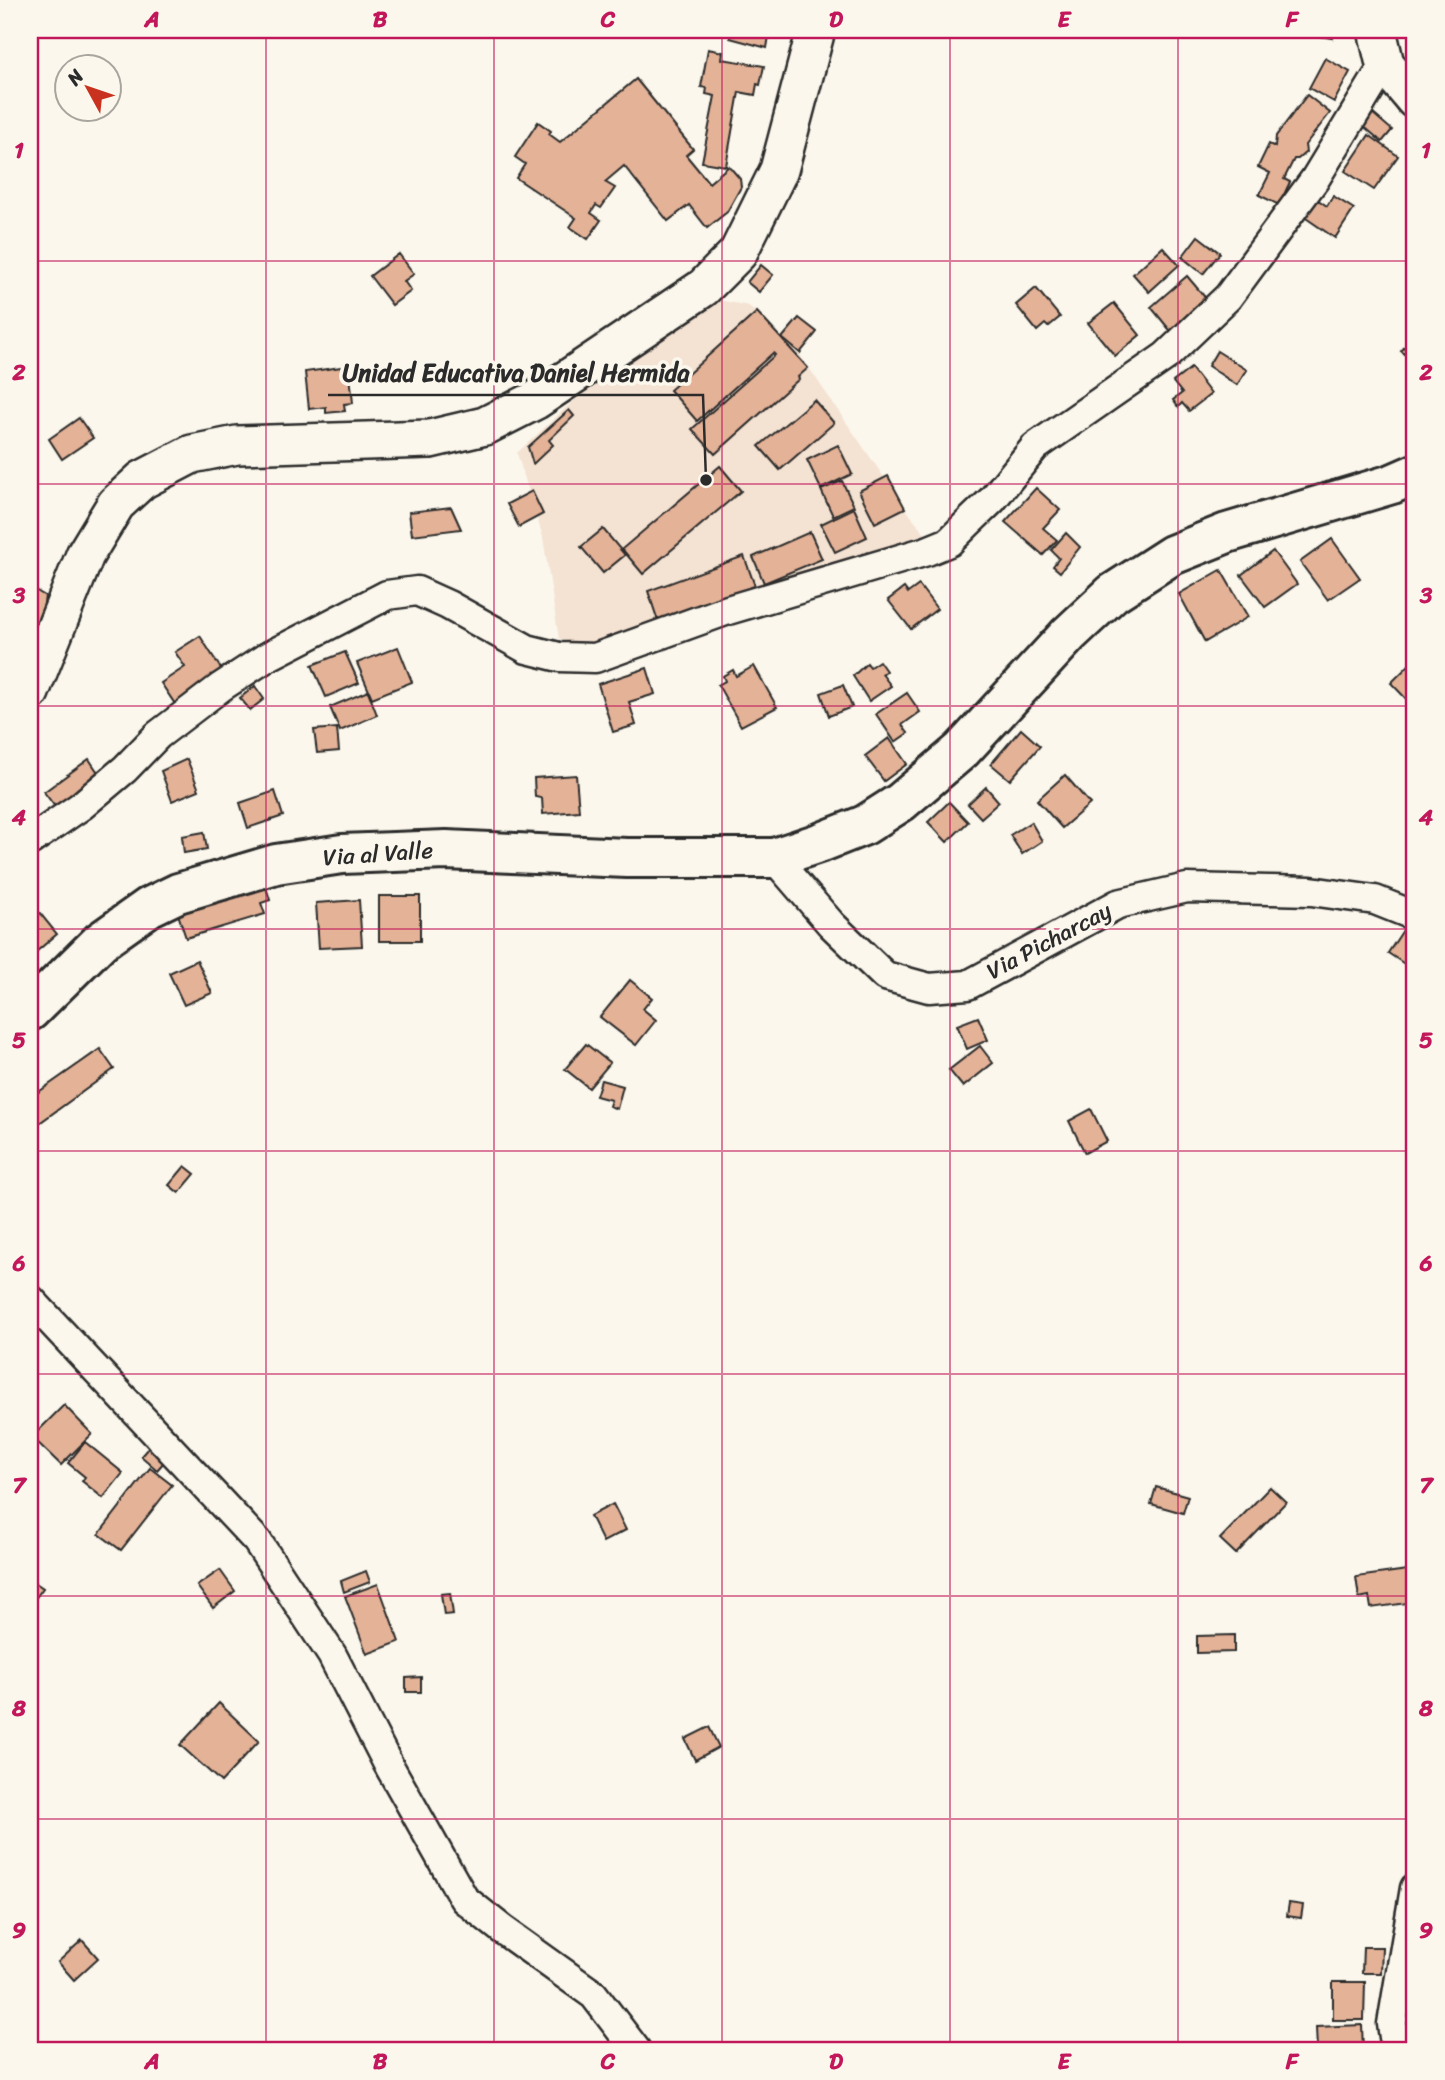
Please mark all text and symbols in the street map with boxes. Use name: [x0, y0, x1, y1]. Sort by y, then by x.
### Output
text: A: [143, 0, 160, 40]
text: B: [373, 0, 388, 40]
text: C: [600, 0, 616, 40]
text: D: [829, 0, 844, 40]
text: E: [1058, 0, 1073, 40]
text: F: [1285, 0, 1300, 40]
north arrow: [52, 52, 122, 122]
text: N: [58, 61, 93, 94]
text: 1: [14, 130, 24, 171]
text: 1: [1421, 130, 1431, 171]
callout: Unidad Educativa Daniel Hermida: [328, 350, 703, 395]
text: 2: [11, 352, 26, 393]
text: Unidad Educativa Daniel Hermida: [342, 352, 691, 394]
text: 2: [1418, 352, 1433, 393]
text: 3: [12, 575, 26, 616]
text: 3: [1419, 575, 1433, 616]
text: 4: [11, 797, 27, 838]
text: 4: [1418, 797, 1434, 838]
street label: Via al Valle: [322, 830, 435, 878]
street label: Via Picharcay: [979, 891, 1119, 991]
text: 5: [12, 1020, 26, 1061]
text: 5: [1419, 1020, 1433, 1061]
text: 6: [11, 1243, 26, 1284]
text: 6: [1418, 1243, 1433, 1284]
text: 7: [12, 1465, 27, 1506]
text: 7: [1419, 1465, 1434, 1506]
text: 8: [11, 1688, 26, 1729]
text: 8: [1418, 1688, 1433, 1729]
text: 9: [12, 1910, 26, 1951]
text: 9: [1419, 1910, 1433, 1951]
text: A: [143, 2041, 160, 2080]
text: B: [373, 2041, 388, 2080]
text: C: [600, 2041, 616, 2080]
text: D: [829, 2041, 844, 2080]
text: E: [1058, 2041, 1073, 2080]
text: F: [1285, 2041, 1300, 2080]

